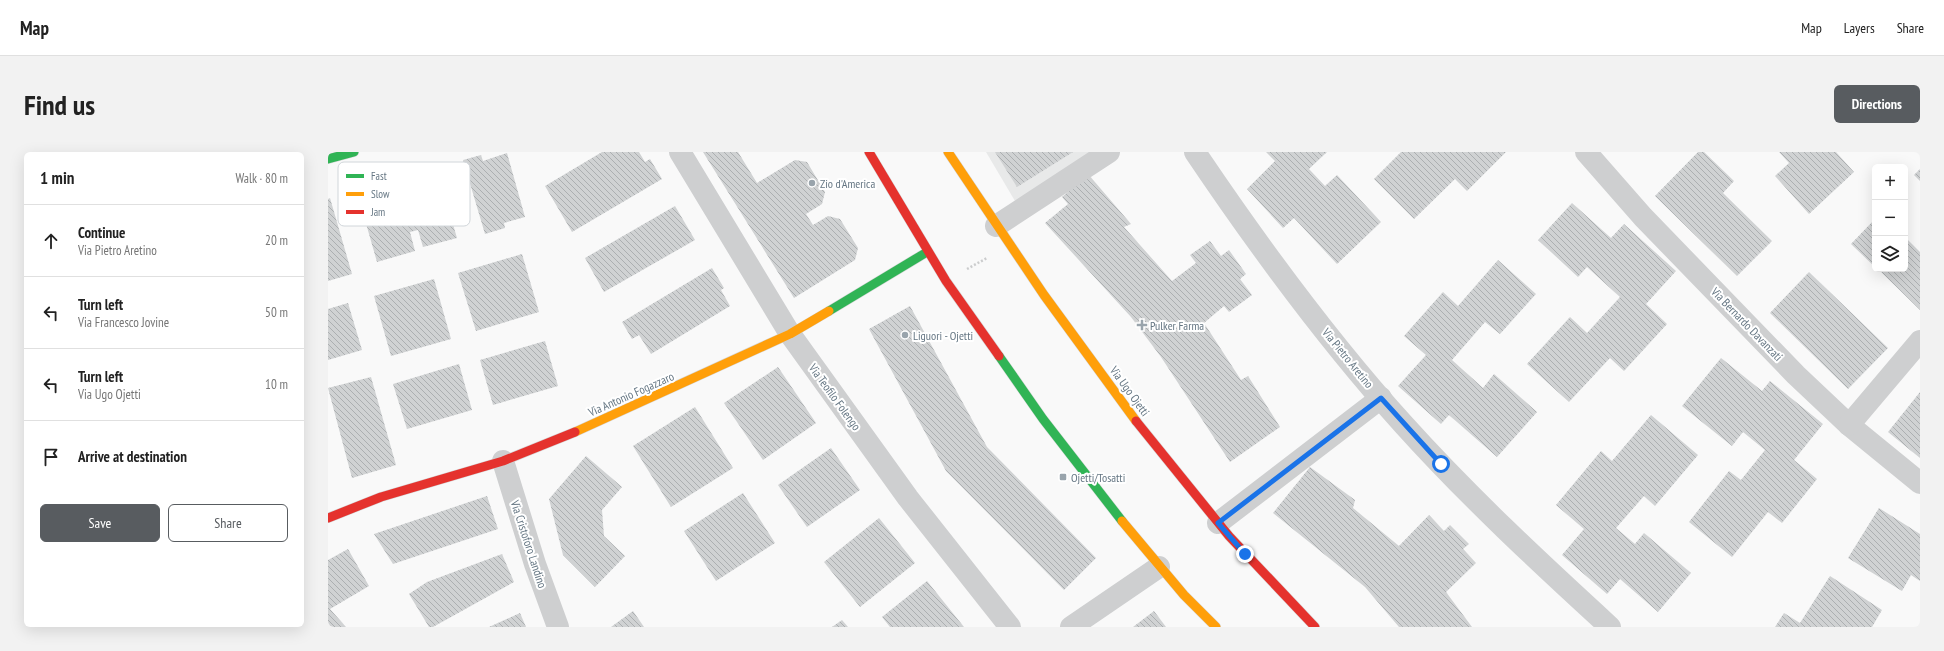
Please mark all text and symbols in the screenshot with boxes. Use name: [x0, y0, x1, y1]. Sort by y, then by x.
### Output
text: Map: [20, 16, 49, 40]
text: Map: [1801, 19, 1822, 37]
text: Layers: [1844, 19, 1875, 37]
text: Share: [1897, 19, 1924, 37]
button: Directions: [1834, 85, 1920, 123]
text: Find us: [24, 86, 95, 123]
legend: [338, 162, 470, 226]
map controls: [1872, 164, 1908, 272]
button: +: [1872, 164, 1908, 200]
text: 1 min: [40, 167, 74, 189]
text: Fast: [371, 169, 387, 183]
text: Walk · 80 m: [236, 170, 288, 187]
place label: Zio d'America: [820, 176, 875, 191]
marker: Zio d'America: [807, 178, 817, 188]
text: Slow: [371, 187, 390, 201]
button: −: [1872, 200, 1908, 236]
text: Jam: [370, 205, 385, 219]
text: Continue: [78, 223, 125, 242]
icon: ahead: [40, 230, 62, 252]
text: 20 m: [265, 232, 288, 249]
button: layers: [1872, 236, 1908, 272]
text: Via Pietro Aretino: [78, 242, 157, 259]
street label: Via Bernardo Davanzati: [1707, 283, 1786, 364]
text: Turn left: [78, 295, 123, 314]
icon: left: [40, 302, 62, 324]
text: 50 m: [265, 304, 288, 321]
text: Via Francesco Jovine: [78, 314, 169, 331]
place label: Pulker Farma: [1150, 318, 1204, 333]
marker: Pulker Farma: [1137, 320, 1147, 330]
street label: Via Pietro Aretino: [1319, 324, 1377, 391]
place label: Liguori - Ojetti: [913, 328, 973, 343]
marker: Liguori - Ojetti: [900, 330, 910, 340]
street label: Via Teofilo Folengo: [805, 360, 864, 433]
street label: Via Ugo Ojetti: [1106, 362, 1153, 419]
text: Turn left: [78, 367, 123, 386]
street label: Via Antonio Fogazzaro: [585, 368, 676, 420]
icon: left: [40, 374, 62, 396]
text: 10 m: [265, 376, 288, 393]
text: Via Ugo Ojetti: [78, 386, 141, 403]
icon: arrive: [40, 446, 62, 468]
text: Arrive at destination: [78, 447, 187, 466]
route start: [1432, 455, 1450, 473]
place label: Ojetti/Tosatti: [1071, 470, 1125, 485]
marker: Ojetti/Tosatti: [1058, 472, 1068, 482]
street label: Via Cristoforo Landino: [507, 497, 550, 590]
button: Save: [40, 504, 160, 542]
button: Share: [168, 504, 288, 542]
route end: [1236, 545, 1254, 563]

